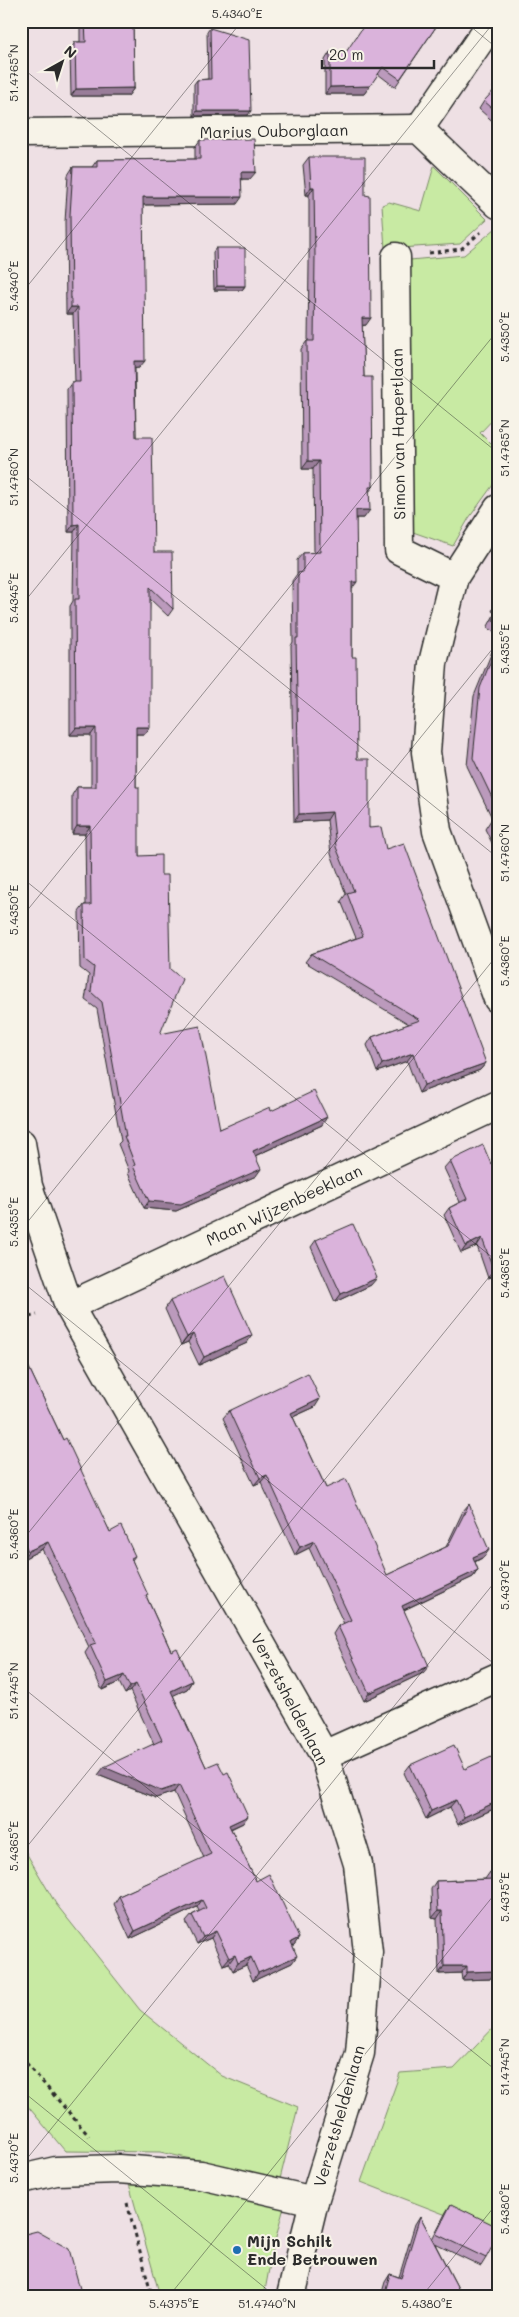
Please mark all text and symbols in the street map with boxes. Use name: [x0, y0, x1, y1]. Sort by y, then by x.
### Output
text: 5.4340°E: [212, 5, 262, 21]
north arrow: [38, 38, 88, 88]
scale bar: [322, 38, 434, 70]
text: N: [60, 41, 81, 62]
text: 51.4765°N: [5, 44, 21, 102]
text: 20 m: [329, 44, 363, 64]
street label: Marius Ouborglaan: [200, 119, 348, 142]
text: 5.4340°E: [5, 261, 21, 311]
text: 5.4350°E: [496, 312, 512, 362]
street label: Simon van Hapertlaan: [386, 348, 409, 520]
text: 51.4765°N: [496, 419, 512, 477]
text: 51.4760°N: [5, 448, 21, 506]
text: 5.4345°E: [5, 573, 21, 623]
text: 5.4355°E: [496, 624, 512, 674]
text: 51.4760°N: [496, 824, 512, 882]
text: 5.4350°E: [5, 885, 21, 935]
text: 5.4360°E: [496, 935, 512, 986]
street label: Maan Wijzenbeeklaan: [202, 1159, 365, 1250]
text: 5.4355°E: [5, 1197, 21, 1247]
text: 5.4365°E: [496, 1248, 512, 1298]
text: 5.4360°E: [5, 1508, 21, 1559]
text: 5.4370°E: [496, 1560, 512, 1610]
street label: Verzetsheldenlaan: [247, 1629, 334, 1768]
text: 51.4745°N: [5, 1662, 21, 1720]
text: 5.4365°E: [5, 1821, 21, 1871]
text: 5.4375°E: [496, 1872, 512, 1922]
text: 51.4745°N: [496, 2038, 512, 2096]
street label: Verzetsheldenlaan: [308, 2043, 369, 2189]
text: 5.4370°E: [5, 2133, 21, 2183]
text: 5.4380°E: [496, 2183, 512, 2234]
place label: Mijn Schilt Ende Betrouwen: [247, 2230, 378, 2269]
marker: Mijn Schilt Ende Betrouwen: [231, 2244, 243, 2256]
text: 5.4375°E: [149, 2295, 199, 2311]
text: 51.4740°N: [238, 2295, 296, 2311]
text: 5.4380°E: [402, 2295, 453, 2311]

